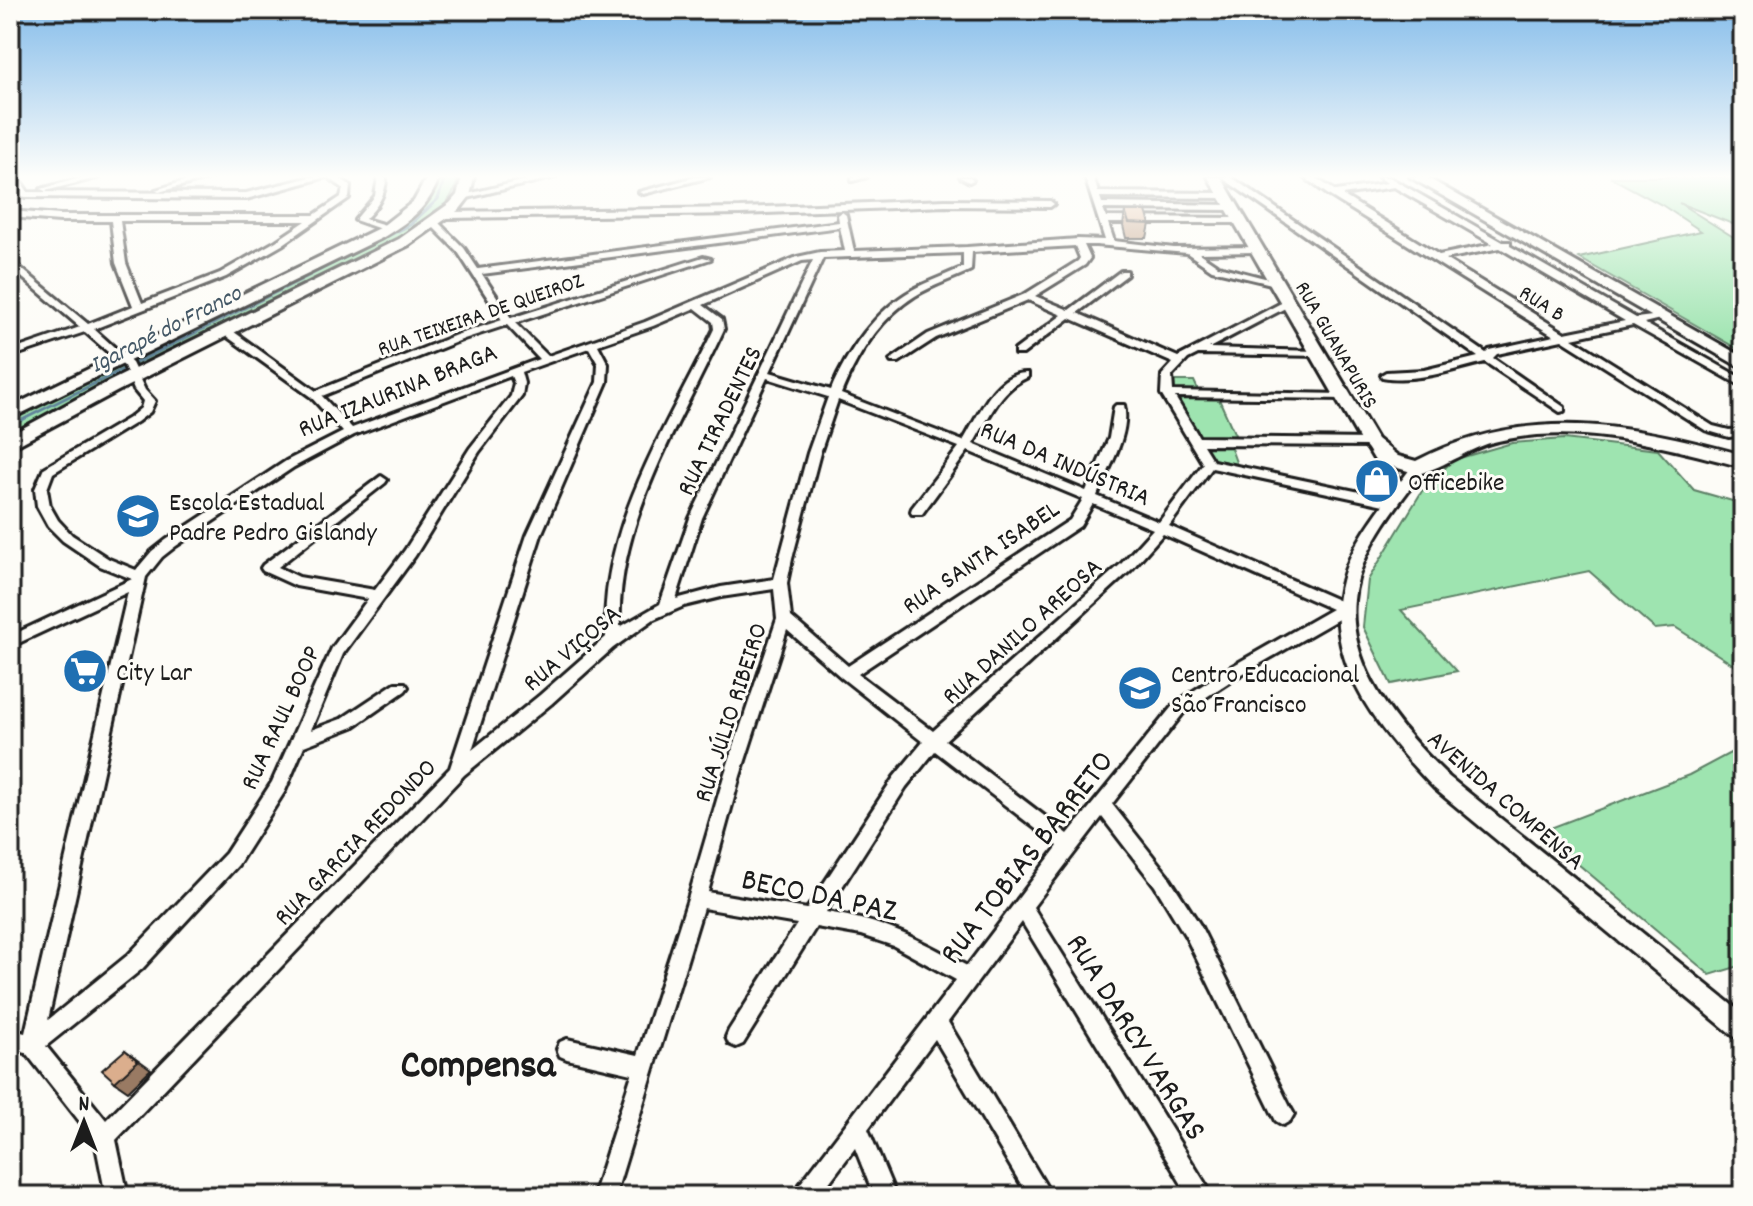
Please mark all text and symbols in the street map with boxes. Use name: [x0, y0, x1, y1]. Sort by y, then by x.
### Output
street label: RUA TEIXEIRA DE QUEIROZ: [374, 266, 589, 366]
street label: RUA GUANAPURIS: [1286, 276, 1384, 415]
water label: Igarapé do Franco: [85, 277, 249, 383]
street label: RUA B: [1512, 279, 1570, 331]
street label: RUA IZAURINA BRAGA: [293, 335, 503, 449]
street label: RUA TIRADENTES: [669, 340, 773, 503]
street label: RUA DA INDÚSTRIA: [974, 413, 1156, 518]
shop icon: Officebike: [1353, 457, 1401, 505]
place label: Officebike: [1408, 466, 1505, 503]
place label: Escola Estadual Padre Pedro Gislandy: [169, 486, 377, 553]
school or university icon: Escola Estadual Padre Pedro Gislandy: [114, 492, 162, 540]
street label: RUA SANTA ISABEL: [896, 492, 1068, 625]
street label: RUA DANILO AREOSA: [935, 550, 1112, 715]
street label: RUA VIÇOSA: [516, 597, 631, 702]
street label: RUA JÚLIO RIBEIRO: [686, 619, 779, 808]
street label: RUA RAUL BOOP: [233, 640, 332, 797]
supermarket icon: City Lar: [61, 647, 109, 695]
place label: City Lar: [116, 656, 193, 693]
place label: Centro Educacional São Francisco: [1171, 658, 1359, 725]
school or university icon: Centro Educacional São Francisco: [1116, 664, 1164, 712]
street label: AVENIDA COMPENSA: [1418, 723, 1592, 881]
street label: RUA TOBIAS BARRETO: [931, 742, 1127, 976]
street label: RUA GARCIA REDONDO: [267, 751, 446, 936]
street label: BECO DA PAZ: [737, 859, 901, 937]
street label: RUA DARCY VARGAS: [1052, 926, 1216, 1151]
district label: Compensa: [400, 1040, 557, 1097]
north arrow: [44, 1082, 124, 1162]
text: N: [79, 1090, 90, 1121]

